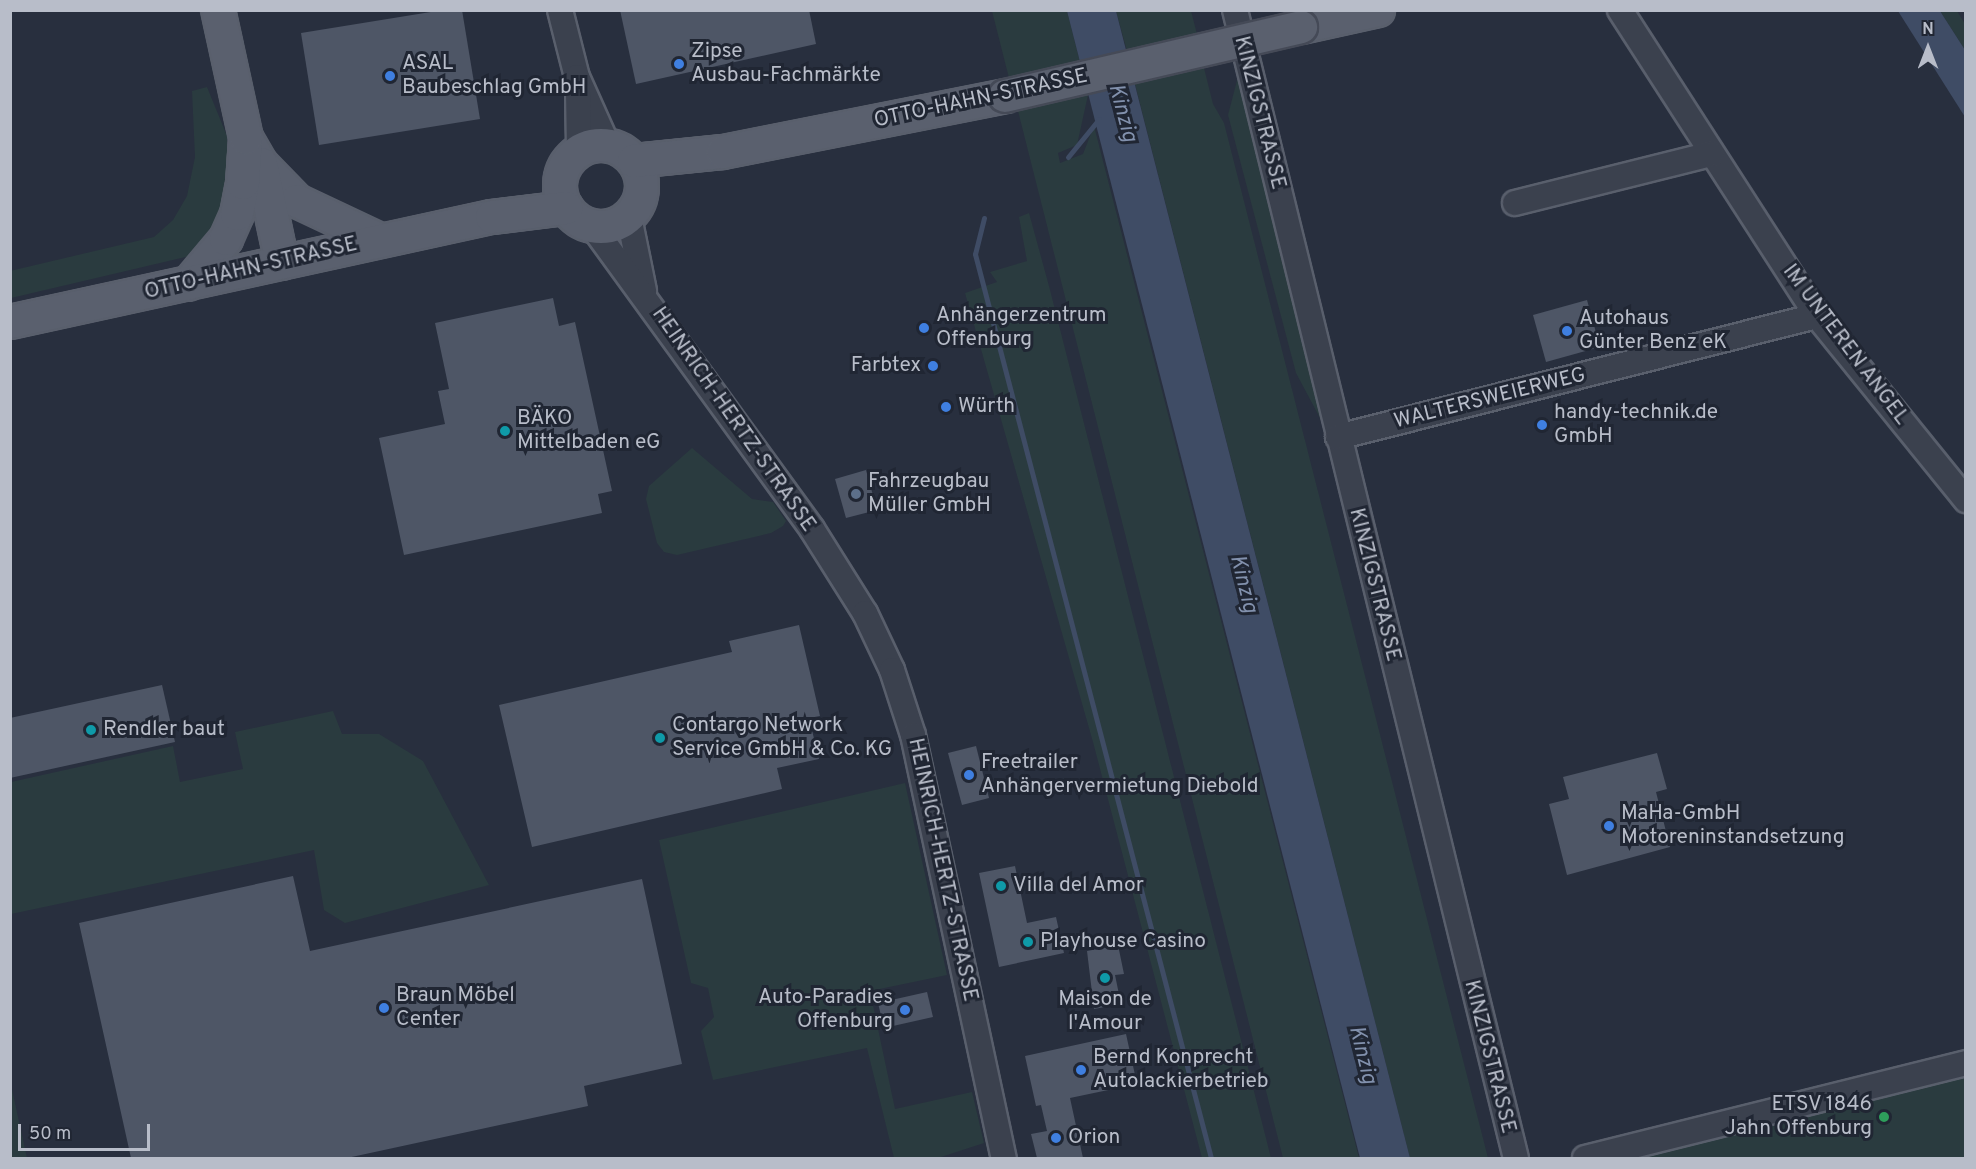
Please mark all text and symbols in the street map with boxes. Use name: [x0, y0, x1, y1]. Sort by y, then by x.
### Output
north arrow: [1898, 18, 1958, 78]
text: N: [1922, 20, 1934, 40]
street label: KINZIGSTRASSE: [1228, 34, 1290, 192]
place label: Zipse Ausbau-Fachmärkte: [691, 39, 881, 89]
place label: ASAL Baubeschlag GmbH: [402, 51, 586, 101]
marker: Zipse Ausbau-Fachmärkte: [672, 57, 686, 71]
street label: OTTO-HAHN-STRASSE: [872, 64, 1090, 134]
marker: ASAL Baubeschlag GmbH: [383, 69, 397, 83]
water label: Kinzig: [1102, 81, 1142, 145]
street label: OTTO-HAHN-STRASSE: [142, 232, 360, 306]
street label: IM UNTEREN ANGEL: [1776, 260, 1914, 430]
street label: HEINRICH-HERTZ-STRASSE: [646, 303, 820, 537]
place label: Anhängerzentrum Offenburg: [936, 303, 1106, 353]
place label: Autohaus Günter Benz eK: [1579, 306, 1727, 356]
marker: Anhängerzentrum Offenburg: [917, 321, 931, 335]
marker: Autohaus Günter Benz eK: [1560, 324, 1574, 338]
place label: Farbtex: [851, 353, 921, 379]
marker: Farbtex: [926, 359, 940, 373]
street label: WALTERSWEIERWEG: [1392, 363, 1588, 435]
place label: Würth: [958, 394, 1015, 420]
marker: Würth: [939, 400, 953, 414]
place label: handy-technik.de GmbH: [1554, 400, 1718, 450]
place label: BÄKO Mittelbaden eG: [517, 406, 660, 456]
marker: handy-technik.de GmbH: [1535, 418, 1549, 432]
marker: BÄKO Mittelbaden eG: [498, 424, 512, 438]
place label: Fahrzeugbau Müller GmbH: [868, 469, 991, 519]
marker: Fahrzeugbau Müller GmbH: [849, 487, 863, 501]
street label: KINZIGSTRASSE: [1343, 506, 1405, 664]
water label: Kinzig: [1223, 552, 1263, 616]
place label: Contargo Network Service GmbH & Co. KG: [672, 713, 892, 763]
place label: Rendler baut: [103, 717, 225, 743]
marker: Rendler baut: [84, 723, 98, 737]
marker: Contargo Network Service GmbH & Co. KG: [653, 731, 667, 745]
street label: HEINRICH-HERTZ-STRASSE: [902, 736, 982, 1004]
place label: Freetrailer Anhängervermietung Diebold: [981, 750, 1258, 800]
marker: Freetrailer Anhängervermietung Diebold: [962, 768, 976, 782]
place label: MaHa-GmbH Motoreninstandsetzung: [1621, 801, 1845, 851]
marker: MaHa-GmbH Motoreninstandsetzung: [1602, 819, 1616, 833]
place label: Villa del Amor: [1013, 873, 1145, 899]
marker: Villa del Amor: [994, 879, 1008, 893]
place label: Playhouse Casino: [1040, 929, 1206, 955]
marker: Playhouse Casino: [1021, 935, 1035, 949]
marker: Maison de l'Amour: [1098, 971, 1112, 985]
street label: KINZIGSTRASSE: [1458, 978, 1520, 1136]
place label: Braun Möbel Center: [396, 983, 515, 1033]
place label: Auto-Paradies Offenburg: [758, 985, 893, 1035]
place label: Maison de l'Amour: [1058, 987, 1152, 1037]
marker: Braun Möbel Center: [377, 1001, 391, 1015]
marker: Auto-Paradies Offenburg: [898, 1003, 912, 1017]
water label: Kinzig: [1342, 1023, 1382, 1087]
place label: Bernd Konprecht Autolackierbetrieb: [1093, 1045, 1269, 1095]
marker: Bernd Konprecht Autolackierbetrieb: [1074, 1063, 1088, 1077]
place label: ETSV 1846 Jahn Offenburg: [1725, 1092, 1872, 1142]
marker: ETSV 1846 Jahn Offenburg: [1877, 1110, 1891, 1124]
scale bar: [21, 1112, 153, 1150]
text: 50 m: [29, 1123, 71, 1146]
place label: Orion: [1068, 1125, 1120, 1151]
marker: Orion: [1049, 1131, 1063, 1145]

